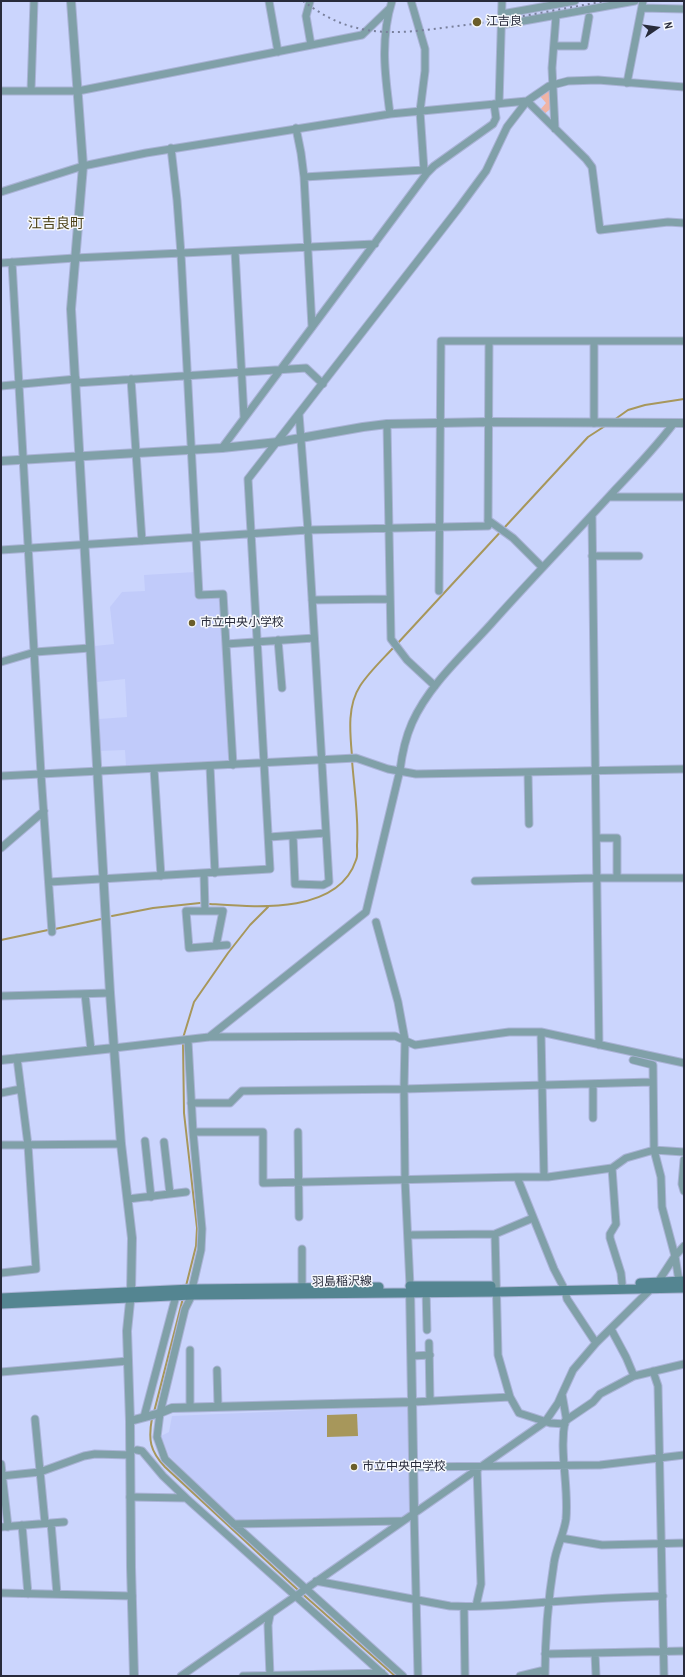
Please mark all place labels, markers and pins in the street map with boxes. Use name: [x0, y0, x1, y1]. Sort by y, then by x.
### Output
place label: 江吉良: [486, 15, 522, 29]
marker: 江吉良: [471, 16, 483, 28]
place label: 市立中央小学校: [200, 616, 284, 630]
marker: 市立中央小学校: [187, 618, 197, 628]
place label: 市立中央中学校: [362, 1460, 446, 1474]
marker: 市立中央中学校: [349, 1462, 359, 1472]

